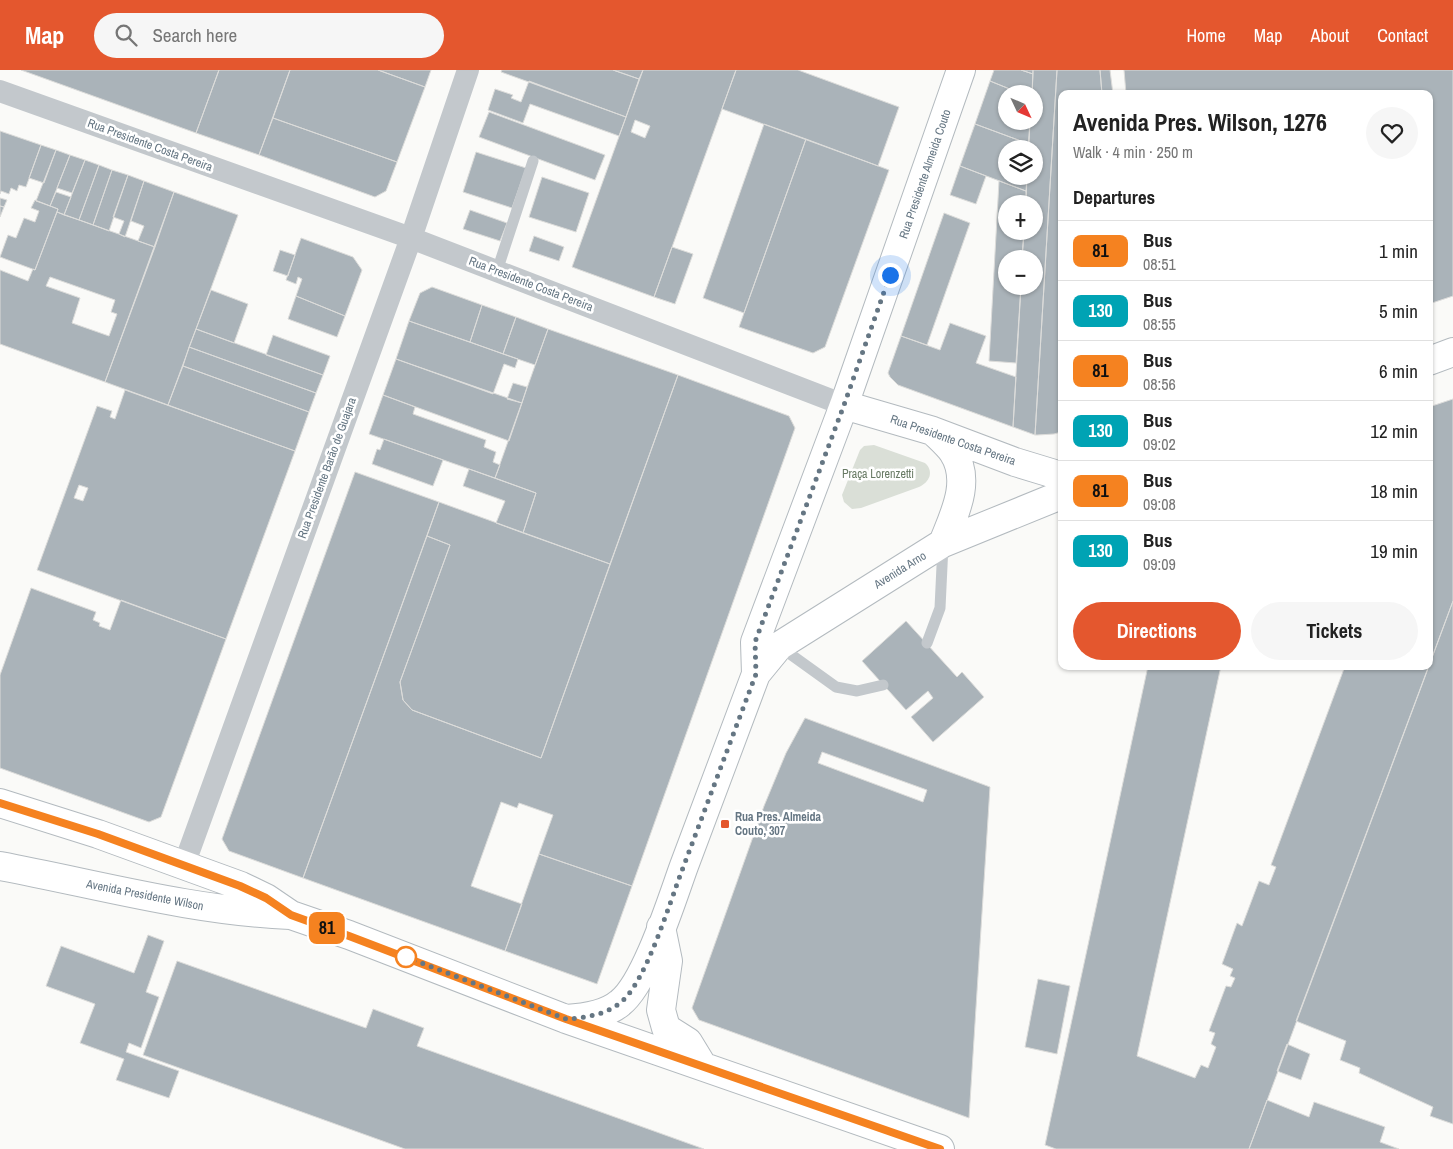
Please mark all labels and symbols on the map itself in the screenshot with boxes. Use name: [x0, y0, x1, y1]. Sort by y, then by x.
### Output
north arrow: [998, 85, 1042, 130]
street label: Rua Presidente Almeida Couto: [895, 107, 955, 241]
street label: Rua Presidente Costa Pereira: [85, 115, 215, 175]
street label: Rua Presidente Costa Pereira: [467, 253, 596, 315]
your location: [878, 263, 903, 288]
street label: Rua Presidente Barão de Guajara: [294, 395, 360, 541]
street label: Rua Presidente Costa Pereira: [888, 411, 1018, 469]
park label: Praça Lorenzetti: [842, 466, 914, 482]
street label: Avenida Arno: [870, 548, 929, 593]
place label: Rua Pres. Almeida Couto, 307: [735, 809, 822, 839]
marker: Rua Pres. Almeida Couto, 307: [719, 818, 731, 830]
street label: Avenida Presidente Wilson: [84, 876, 205, 914]
line badge: 81: [304, 912, 350, 944]
unlabelled marker: [395, 946, 417, 968]

